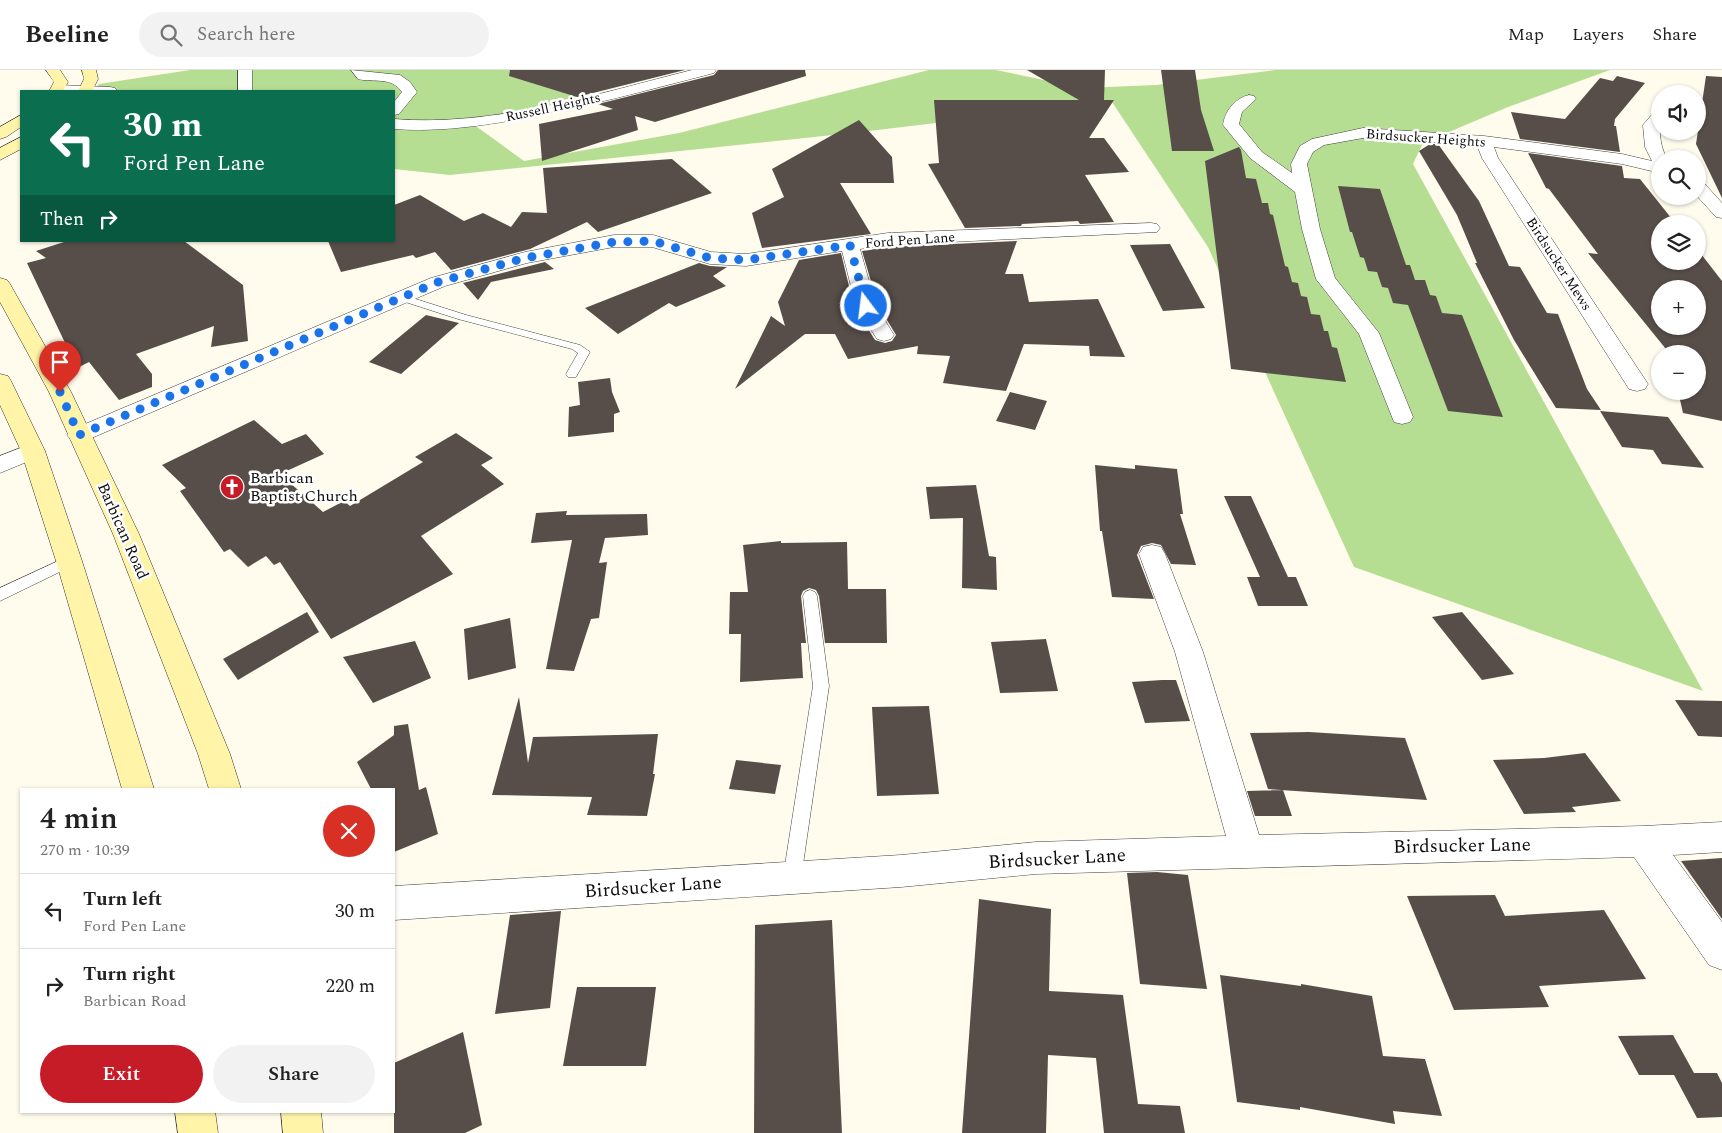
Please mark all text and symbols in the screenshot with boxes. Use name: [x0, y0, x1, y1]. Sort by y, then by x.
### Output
search box: [139, 12, 489, 57]
text: Beeline: [25, 17, 109, 53]
text: Search here: [197, 20, 295, 49]
icon: search: [157, 21, 185, 49]
text: Map: [1508, 21, 1544, 48]
text: Layers: [1572, 21, 1624, 48]
text: Share: [1652, 21, 1697, 48]
map controls: [1651, 85, 1706, 400]
button: sound: [1651, 85, 1706, 140]
street label: Russell Heights: [504, 87, 602, 127]
text: 30 m: [123, 99, 203, 152]
icon: left: [40, 110, 105, 175]
street label: Birdsucker Heights: [1365, 123, 1487, 153]
text: Ford Pen Lane: [123, 147, 265, 180]
button: search: [1651, 150, 1706, 205]
text: Then: [40, 205, 84, 234]
icon: right: [94, 205, 122, 233]
street label: Birdsucker Mews: [1521, 213, 1597, 315]
button: layers: [1651, 215, 1706, 270]
street label: Ford Pen Lane: [864, 226, 956, 254]
position arrow: [839, 279, 891, 331]
button: +: [1651, 280, 1706, 335]
pin: [39, 341, 81, 392]
button: −: [1651, 345, 1706, 400]
icon: arrive: [46, 348, 74, 376]
place label: Barbican Baptist Church: [250, 466, 358, 508]
church icon: Barbican Baptist Church: [219, 474, 245, 500]
street label: Barbican Road: [91, 479, 155, 583]
text: 4 min: [40, 796, 118, 842]
button: close: [323, 805, 375, 857]
street label: Birdsucker Lane: [1393, 830, 1531, 862]
text: 270 m · 10:39: [40, 838, 130, 862]
street label: Birdsucker Lane: [987, 841, 1127, 877]
street label: Birdsucker Lane: [583, 868, 723, 906]
text: Turn left: [83, 885, 162, 914]
icon: left: [40, 897, 68, 925]
text: 30 m: [335, 897, 375, 926]
text: Ford Pen Lane: [83, 914, 186, 938]
text: Turn right: [83, 960, 176, 989]
icon: right: [40, 972, 68, 1000]
text: 220 m: [325, 972, 375, 1001]
text: Barbican Road: [83, 989, 187, 1013]
button: Exit: [40, 1045, 203, 1103]
button: Share: [213, 1045, 375, 1103]

